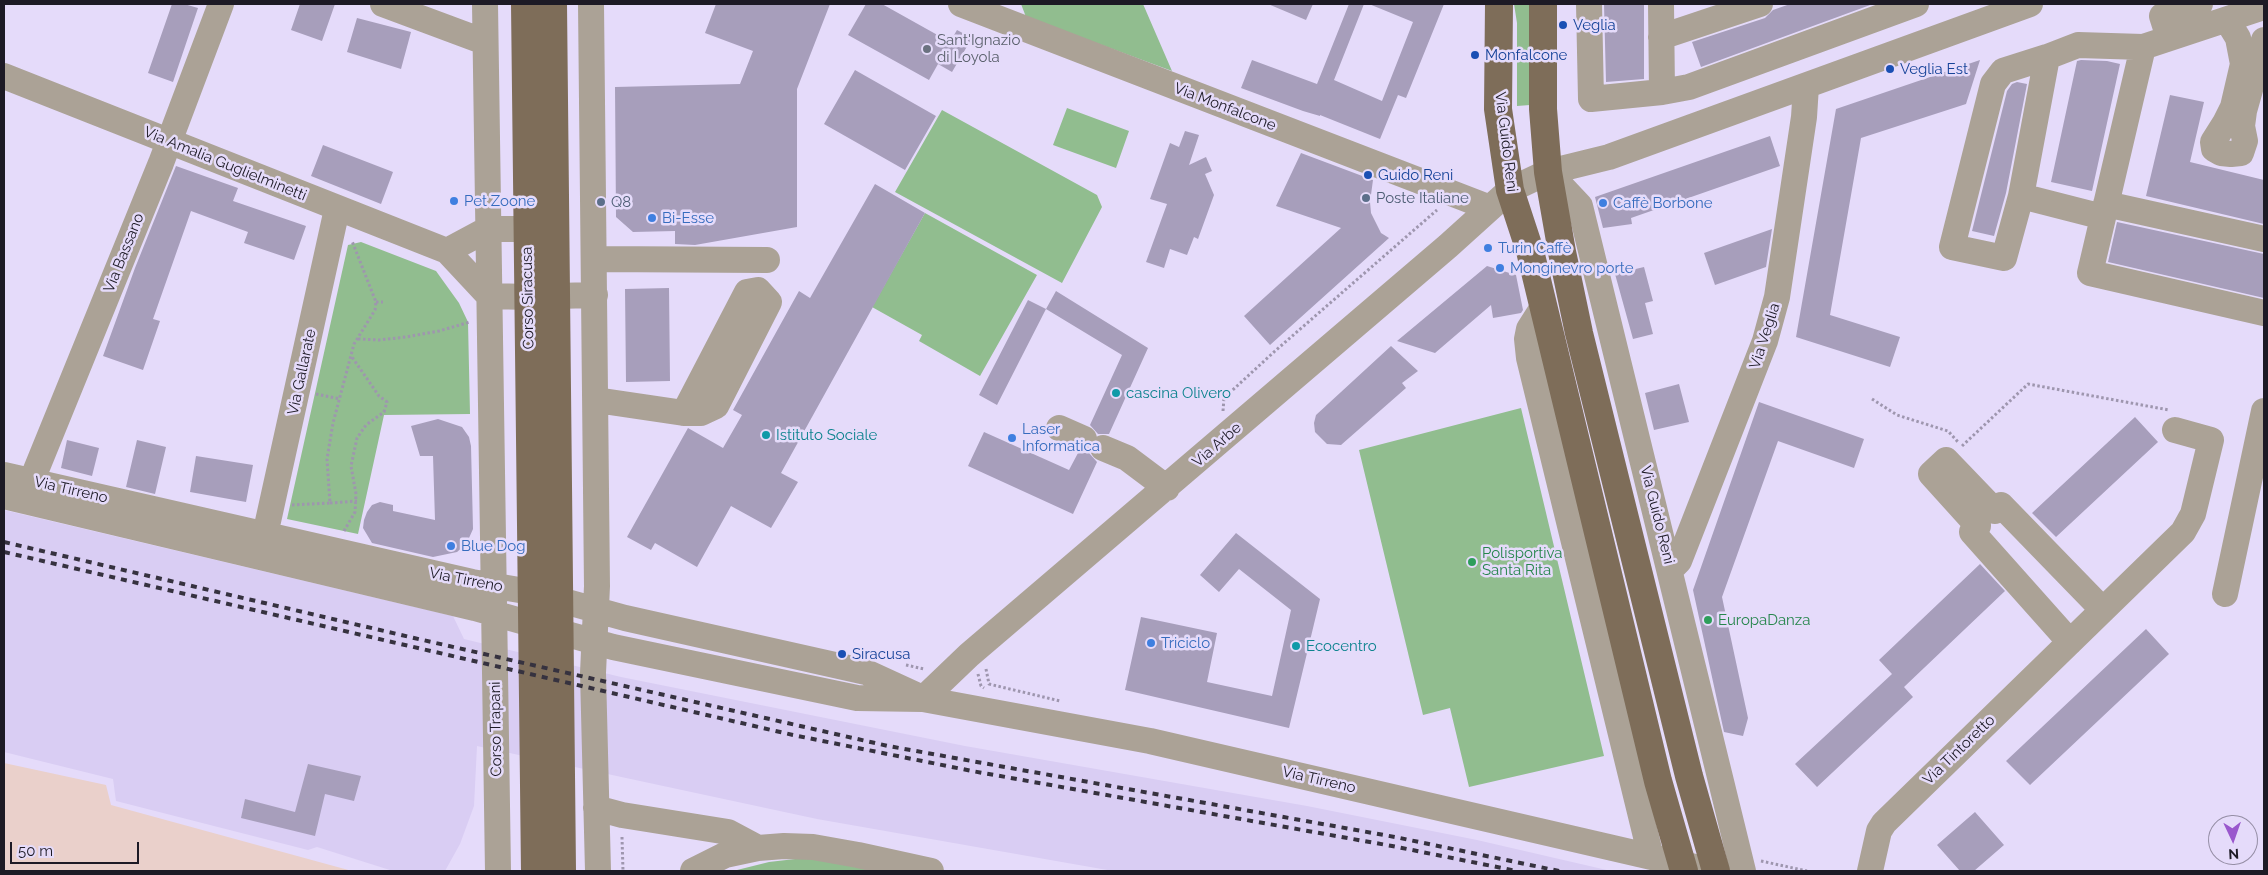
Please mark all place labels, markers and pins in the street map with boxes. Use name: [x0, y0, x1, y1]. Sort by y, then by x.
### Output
place label: Veglia: [1573, 16, 1616, 34]
marker: Veglia: [1557, 19, 1569, 31]
place label: Sant'Ignazio di Loyola: [937, 31, 1020, 66]
marker: Sant'Ignazio di Loyola: [921, 43, 933, 55]
place label: Monfalcone: [1485, 46, 1567, 64]
marker: Monfalcone: [1469, 49, 1481, 61]
place label: Veglia Est: [1900, 60, 1968, 78]
marker: Veglia Est: [1884, 63, 1896, 75]
place label: Guido Reni: [1378, 166, 1453, 184]
marker: Guido Reni: [1362, 169, 1374, 181]
place label: Poste Italiane: [1376, 189, 1469, 207]
place label: Pet Zoone: [464, 192, 535, 210]
marker: Poste Italiane: [1360, 192, 1372, 204]
place label: Q8: [611, 193, 631, 211]
place label: Caffè Borbone: [1613, 194, 1712, 212]
marker: Pet Zoone: [448, 195, 460, 207]
marker: Q8: [595, 196, 607, 208]
marker: Caffè Borbone: [1597, 197, 1609, 209]
place label: Bi-Esse: [662, 209, 714, 227]
marker: Bi-Esse: [646, 212, 658, 224]
place label: Turin Caffè: [1498, 239, 1572, 257]
marker: Turin Caffè: [1482, 242, 1494, 254]
place label: Monginevro porte: [1510, 259, 1633, 277]
marker: Monginevro porte: [1494, 262, 1506, 274]
place label: cascina Olivero: [1126, 384, 1231, 402]
marker: cascina Olivero: [1110, 387, 1122, 399]
place label: Laser Informatica: [1022, 420, 1100, 455]
place label: Istituto Sociale: [776, 426, 877, 444]
marker: Istituto Sociale: [760, 429, 772, 441]
marker: Laser Informatica: [1006, 432, 1018, 444]
place label: Blue Dog: [461, 537, 526, 555]
marker: Blue Dog: [445, 540, 457, 552]
place label: Polisportiva Santa Rita: [1482, 544, 1562, 579]
marker: Polisportiva Santa Rita: [1466, 556, 1478, 568]
place label: EuropaDanza: [1718, 611, 1810, 629]
marker: EuropaDanza: [1702, 614, 1714, 626]
place label: Triciclo: [1161, 634, 1210, 652]
marker: Triciclo: [1145, 637, 1157, 649]
place label: Ecocentro: [1306, 637, 1377, 655]
marker: Ecocentro: [1290, 640, 1302, 652]
place label: Siracusa: [852, 645, 910, 663]
marker: Siracusa: [836, 648, 848, 660]

